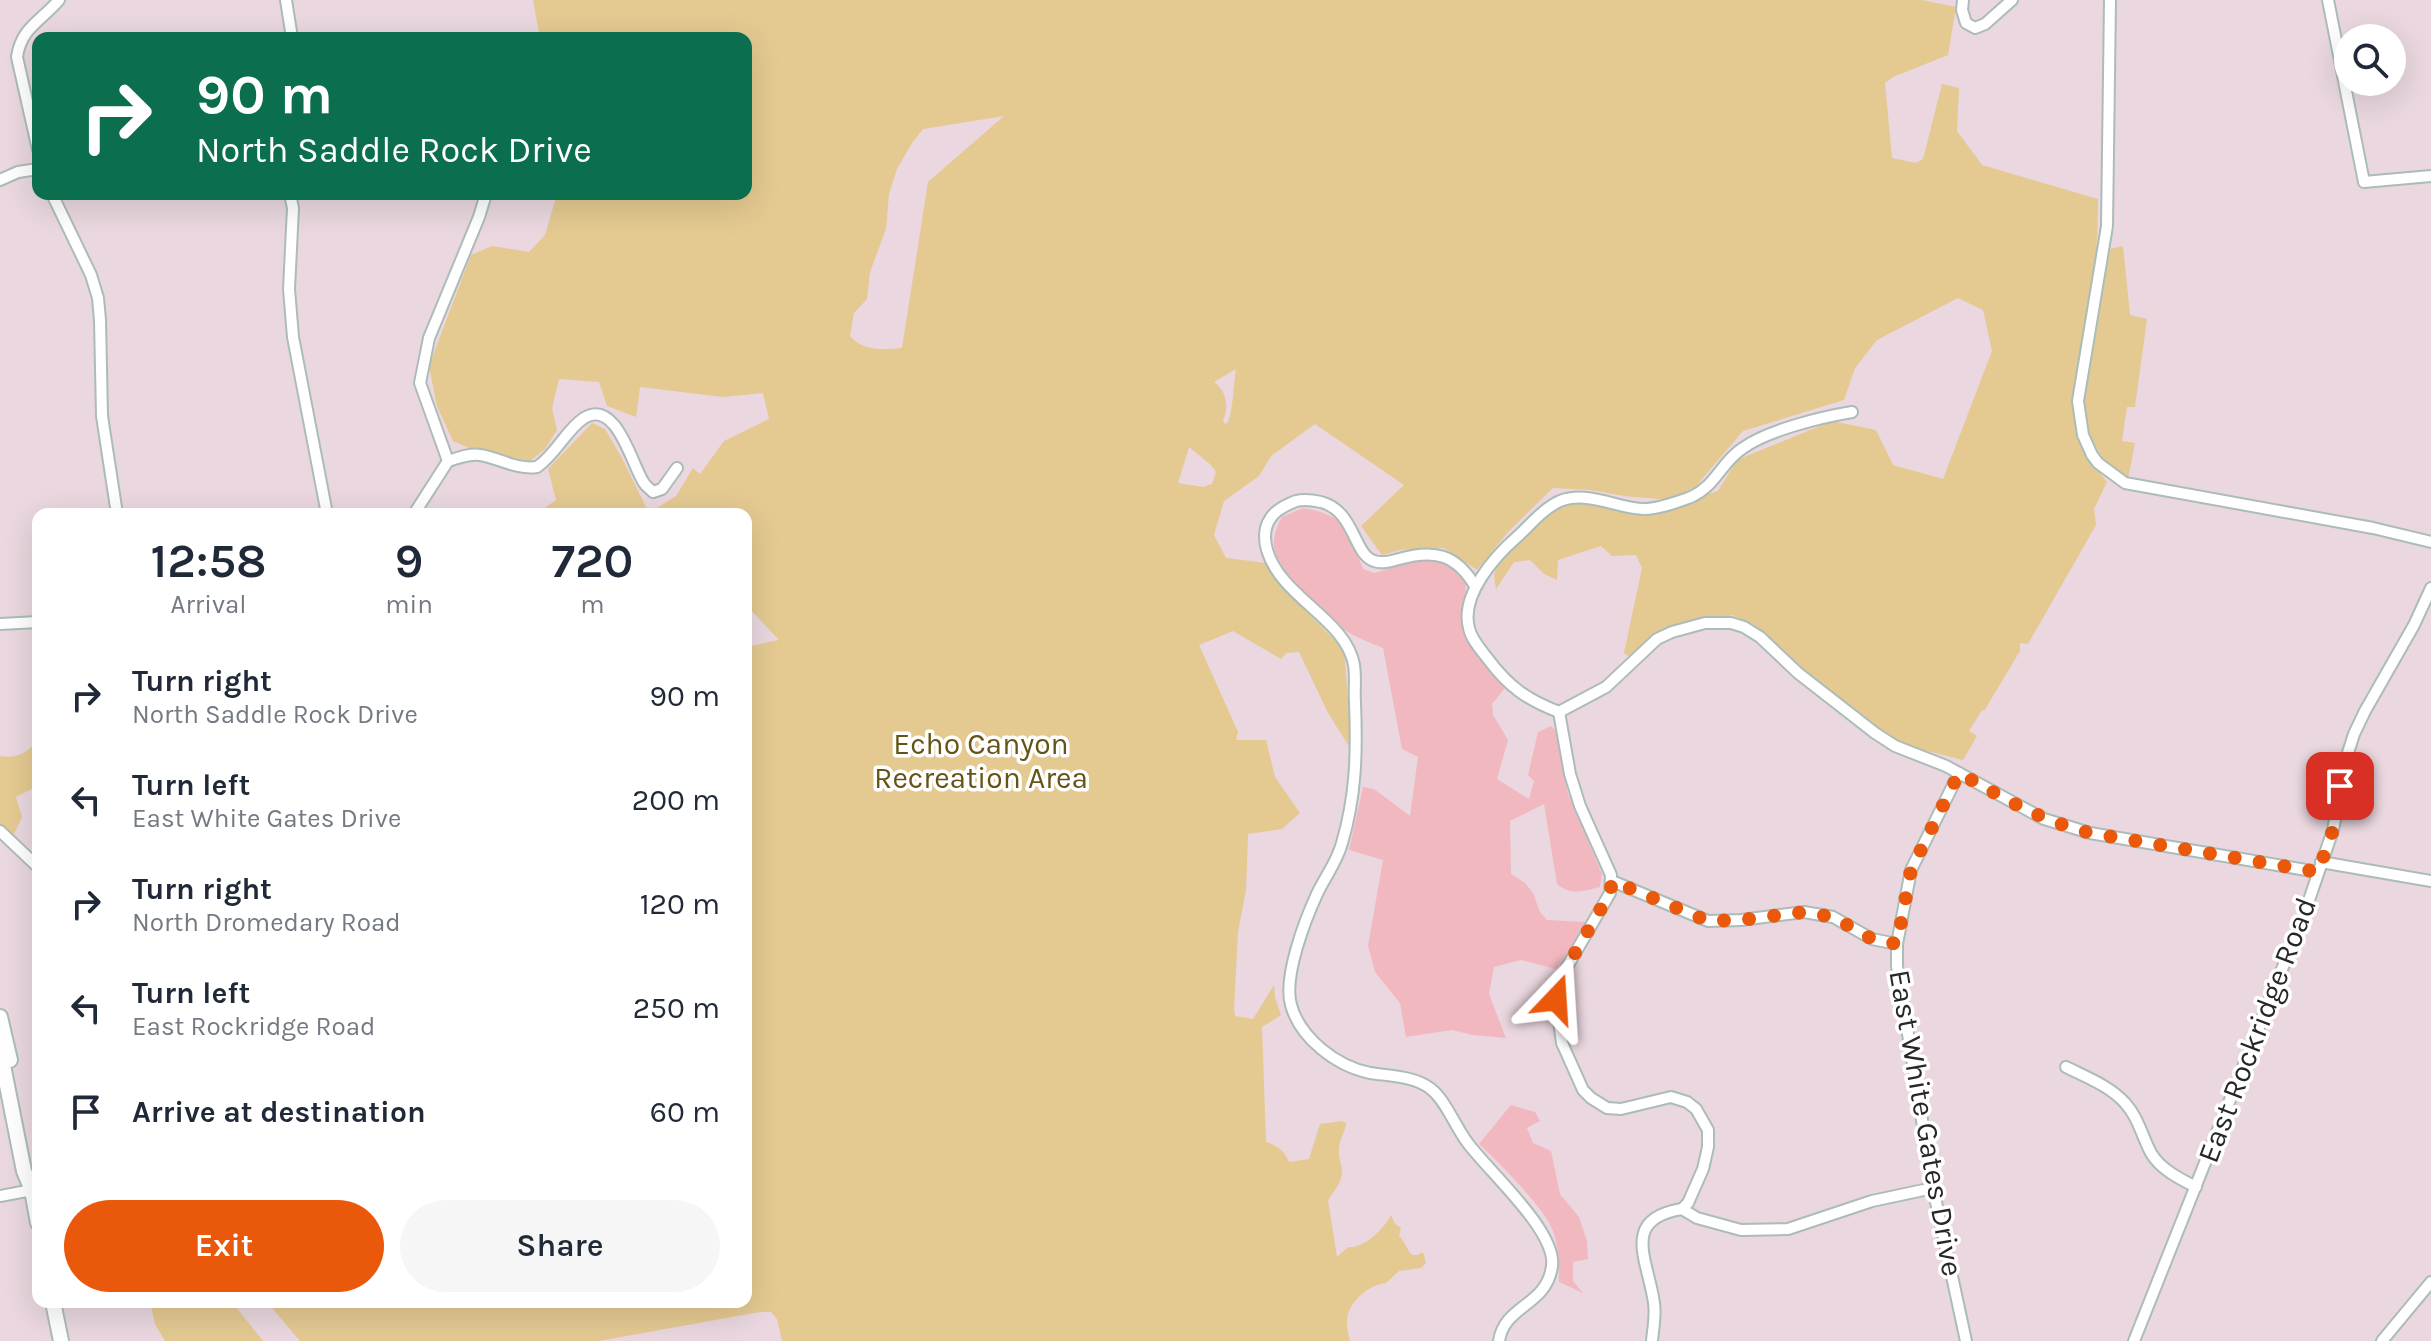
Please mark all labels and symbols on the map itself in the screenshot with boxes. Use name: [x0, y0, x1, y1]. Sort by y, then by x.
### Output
park label: Echo Canyon Recreation Area: [874, 726, 1088, 796]
pin: [2306, 752, 2374, 820]
street label: East Rockridge Road: [2190, 892, 2324, 1168]
position arrow: [1514, 957, 1598, 1041]
street label: East White Gates Drive: [1881, 967, 1971, 1279]

